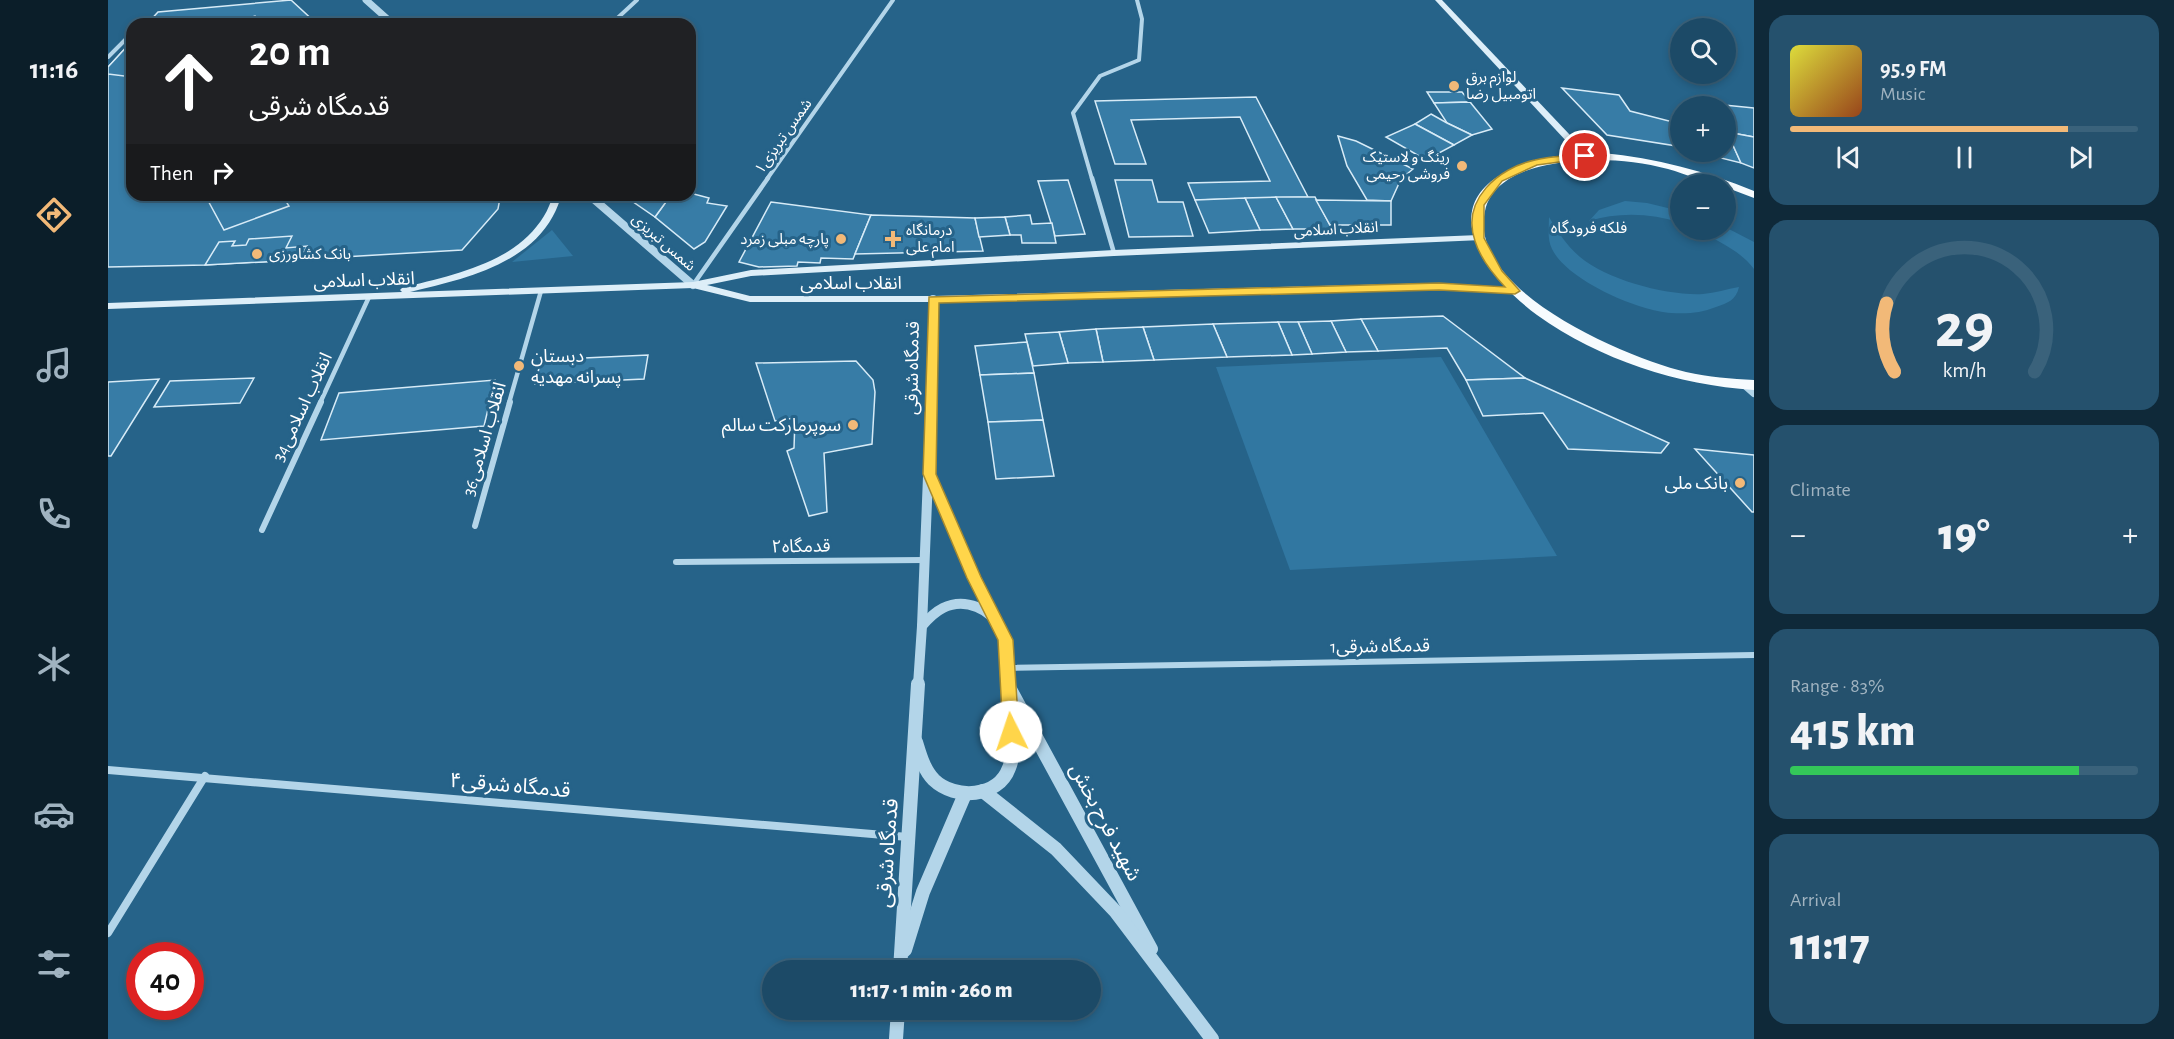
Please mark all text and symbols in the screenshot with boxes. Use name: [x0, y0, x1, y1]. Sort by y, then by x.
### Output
map controls: [1670, 18, 1736, 240]
button: search: [1670, 18, 1736, 84]
text: 20 m: [249, 31, 331, 73]
icon: ahead: [150, 42, 228, 120]
text: 11:16: [30, 56, 78, 83]
text: 95.9 FM: [1880, 58, 1946, 80]
place label: لوازم برق اتومبیل رضا: [1466, 70, 1536, 103]
marker: لوازم برق اتومبیل رضا: [1447, 79, 1461, 93]
text: Music: [1880, 84, 1926, 104]
text: قدمگاه شرقی: [249, 93, 390, 120]
street label: شمس تبریزی۱: [752, 96, 816, 177]
button: +: [1670, 96, 1736, 162]
pin: [1559, 130, 1610, 181]
icon: arrive: [1568, 139, 1601, 172]
icon: previous: [1832, 141, 1865, 174]
icon: pause: [1948, 141, 1981, 174]
icon: next: [2064, 141, 2097, 174]
place label: رینگ و لاستیک فروشی رحیمی: [1363, 149, 1450, 183]
icon: right: [206, 156, 239, 189]
marker: رینگ و لاستیک فروشی رحیمی: [1455, 159, 1469, 173]
text: Then: [150, 162, 194, 184]
button: −: [1670, 174, 1736, 240]
icon: directions: [33, 194, 75, 236]
street label: شمس تبریزی: [628, 211, 699, 275]
district label: فلکه فرودگاه: [1551, 219, 1627, 237]
street label: انقلاب اسلامی: [1293, 220, 1379, 240]
place label: درمانگاه امام علی: [906, 222, 955, 258]
marker: درمانگاه امام علی: [884, 230, 902, 248]
place label: پارچه مبلی زمرد: [740, 232, 829, 249]
marker: پارچه مبلی زمرد: [834, 232, 848, 246]
marker: بانک کشاورزی: [250, 247, 264, 261]
place label: بانک کشاورزی: [269, 247, 351, 263]
street label: انقلاب اسلامی: [313, 270, 415, 293]
street label: انقلاب اسلامی: [800, 275, 902, 294]
text: 29: [1934, 296, 1994, 358]
street label: قدمگاه شرقی: [902, 321, 924, 415]
icon: music: [33, 344, 75, 386]
place label: دبستان پسرانه مهدیه: [531, 348, 622, 388]
street label: 34انقلاب اسلامی: [270, 350, 337, 465]
marker: دبستان پسرانه مهدیه: [512, 359, 526, 373]
text: km/h: [1942, 360, 1986, 381]
street label: 36انقلاب اسلامی: [460, 380, 511, 498]
place label: سوپرمارکت سالم: [722, 417, 841, 438]
marker: سوپرمارکت سالم: [846, 418, 860, 432]
place label: بانک ملی: [1664, 475, 1728, 494]
marker: بانک ملی: [1733, 476, 1747, 490]
text: Climate: [1790, 480, 1851, 500]
icon: phone: [33, 493, 75, 535]
text: 19°: [1938, 513, 1990, 558]
text: −: [1790, 519, 1806, 552]
text: +: [2122, 519, 2138, 552]
street label: قدمگاه۲: [771, 536, 831, 557]
street label: 1قدمگاه شرقی: [1330, 636, 1430, 658]
icon: climate: [33, 643, 75, 685]
text: Range · 83%: [1790, 676, 1884, 696]
position arrow: [979, 700, 1043, 764]
text: 415 km: [1790, 709, 1915, 754]
street label: شهید فرح بخش: [1062, 760, 1145, 886]
street label: قدمگاه شرقی۴: [449, 769, 571, 802]
icon: car: [33, 793, 75, 835]
street label: قدمگاه شرقی: [872, 798, 903, 908]
text: Arrival: [1790, 890, 1841, 910]
text: 11:17: [1790, 923, 1870, 968]
speed limit sign: 40: [126, 942, 204, 1020]
icon: filters: [33, 943, 75, 985]
text: 11:17 · 1 min · 260 m: [850, 979, 1013, 1001]

